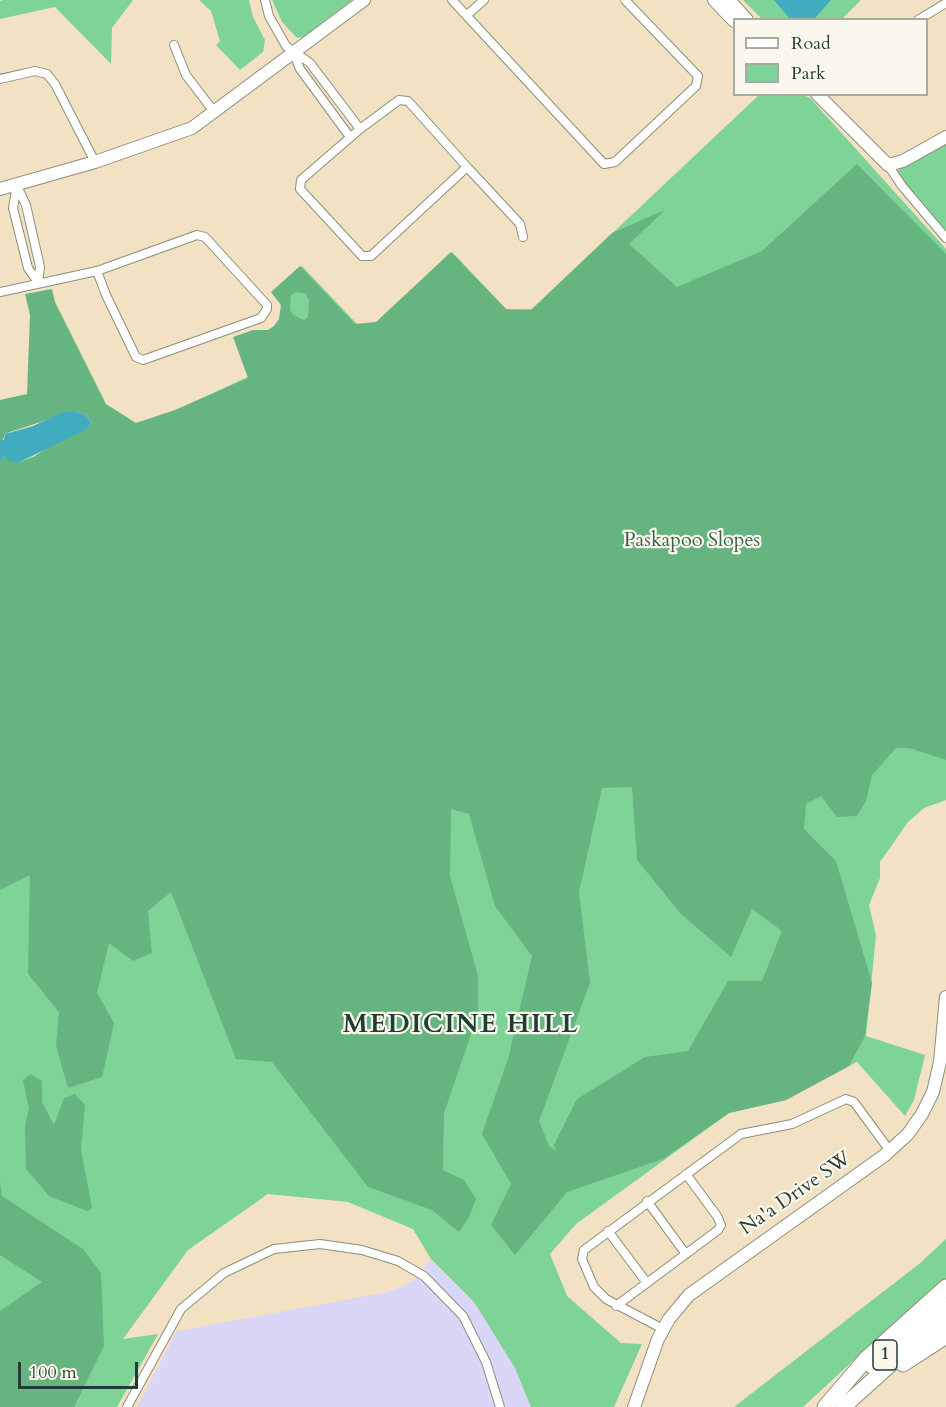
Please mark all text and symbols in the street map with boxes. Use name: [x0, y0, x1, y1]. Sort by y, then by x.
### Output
legend: [733, 18, 928, 96]
text: Road: [791, 31, 831, 56]
text: Park: [791, 61, 826, 86]
park label: Paskapoo Slopes: [624, 529, 760, 553]
district label: MEDICINE HILL: [343, 1010, 579, 1042]
street label: Na'a Drive SW: [736, 1147, 856, 1241]
road number: 1: [873, 1340, 897, 1370]
scale bar: [21, 1350, 141, 1388]
text: 100 m: [29, 1360, 77, 1385]

